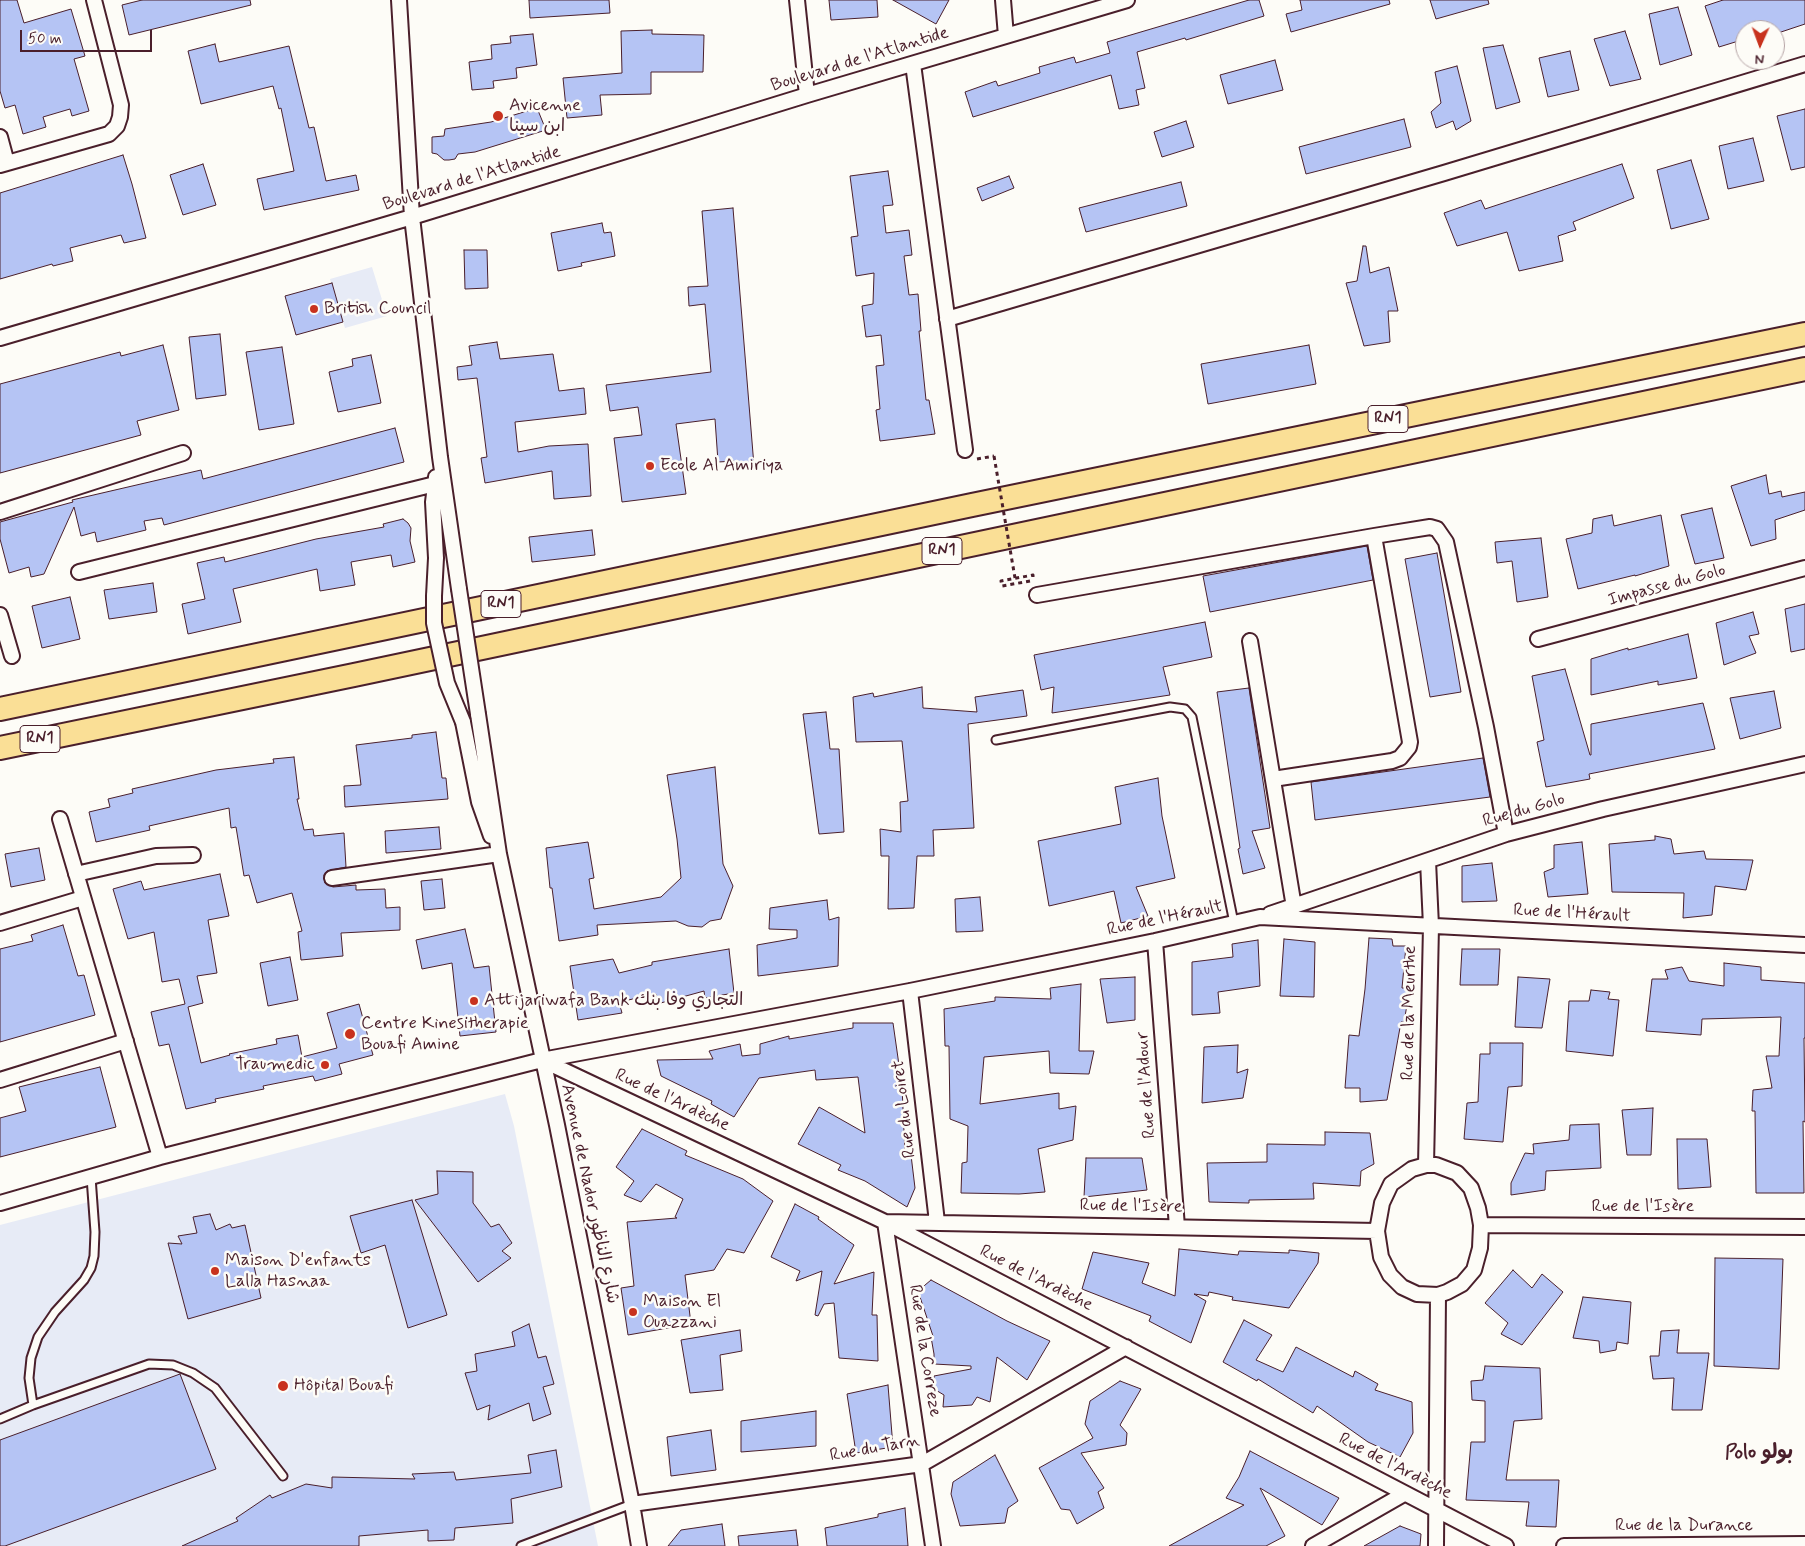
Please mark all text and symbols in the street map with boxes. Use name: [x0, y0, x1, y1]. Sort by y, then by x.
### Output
scale bar: [22, 20, 155, 52]
north arrow: [1735, 20, 1785, 70]
street label: Boulevard de l'Atlantide: [768, 23, 952, 97]
text: 50 m: [28, 29, 62, 49]
text: N: [1755, 50, 1764, 68]
place label: Avicenne ابن سينا: [509, 95, 581, 138]
marker: Avicenne ابن سينا: [491, 109, 505, 123]
street label: Boulevard de l'Atlantide: [380, 142, 564, 216]
place label: British Council: [324, 298, 431, 320]
marker: British Council: [308, 303, 320, 315]
road number: RN1: [1368, 406, 1408, 432]
place label: Ecole Al Amiriya: [660, 455, 783, 477]
marker: Ecole Al Amiriya: [644, 460, 656, 472]
road number: RN1: [922, 538, 962, 564]
street label: Impasse du Golo: [1606, 560, 1728, 612]
road number: RN1: [481, 590, 521, 618]
road number: RN1: [20, 726, 60, 752]
street label: Rue du Golo: [1481, 789, 1567, 833]
street label: Rue de l'Hérault: [1105, 896, 1225, 942]
street label: Rue de l'Hérault: [1513, 900, 1631, 928]
street label: Rue de la Meurthe: [1398, 945, 1422, 1081]
place label: Attijariwafa Bank التجاري وفا بنك: [484, 990, 743, 1012]
marker: Attijariwafa Bank التجاري وفا بنك: [468, 995, 480, 1007]
place label: Centre Kinesitherapie Bouafi Amine: [361, 1013, 529, 1056]
marker: Centre Kinesitherapie Bouafi Amine: [343, 1027, 357, 1041]
street label: Rue de l'Adour: [1132, 1031, 1162, 1139]
place label: Traumedic: [235, 1054, 315, 1076]
marker: Traumedic: [319, 1059, 331, 1071]
street label: Rue du Loiret: [888, 1059, 922, 1159]
street label: Rue de l'Ardèche: [611, 1065, 733, 1137]
street label: Avenue de Nador شارع الناظور: [555, 1082, 623, 1306]
street label: Rue de l'Isère: [1079, 1195, 1183, 1219]
street label: Rue de l'Isère: [1592, 1196, 1694, 1218]
street label: Rue de l'Ardèche: [976, 1241, 1096, 1317]
place label: Maison D'enfants Lalla Hasnaa: [225, 1250, 371, 1292]
marker: Maison D'enfants Lalla Hasnaa: [209, 1265, 221, 1277]
street label: Rue de la Correze: [903, 1283, 945, 1419]
place label: Maison El Ouazzani: [643, 1291, 721, 1334]
marker: Maison El Ouazzani: [627, 1306, 639, 1318]
place label: Hôpital Bouafi: [294, 1375, 393, 1397]
marker: Hôpital Bouafi: [276, 1379, 290, 1393]
street label: Rue de l'Ardèche: [1335, 1429, 1455, 1505]
street label: Rue du Tarn: [828, 1430, 922, 1468]
district label: Polo بولو: [1725, 1442, 1793, 1466]
street label: Rue de la Durance: [1615, 1515, 1753, 1537]

